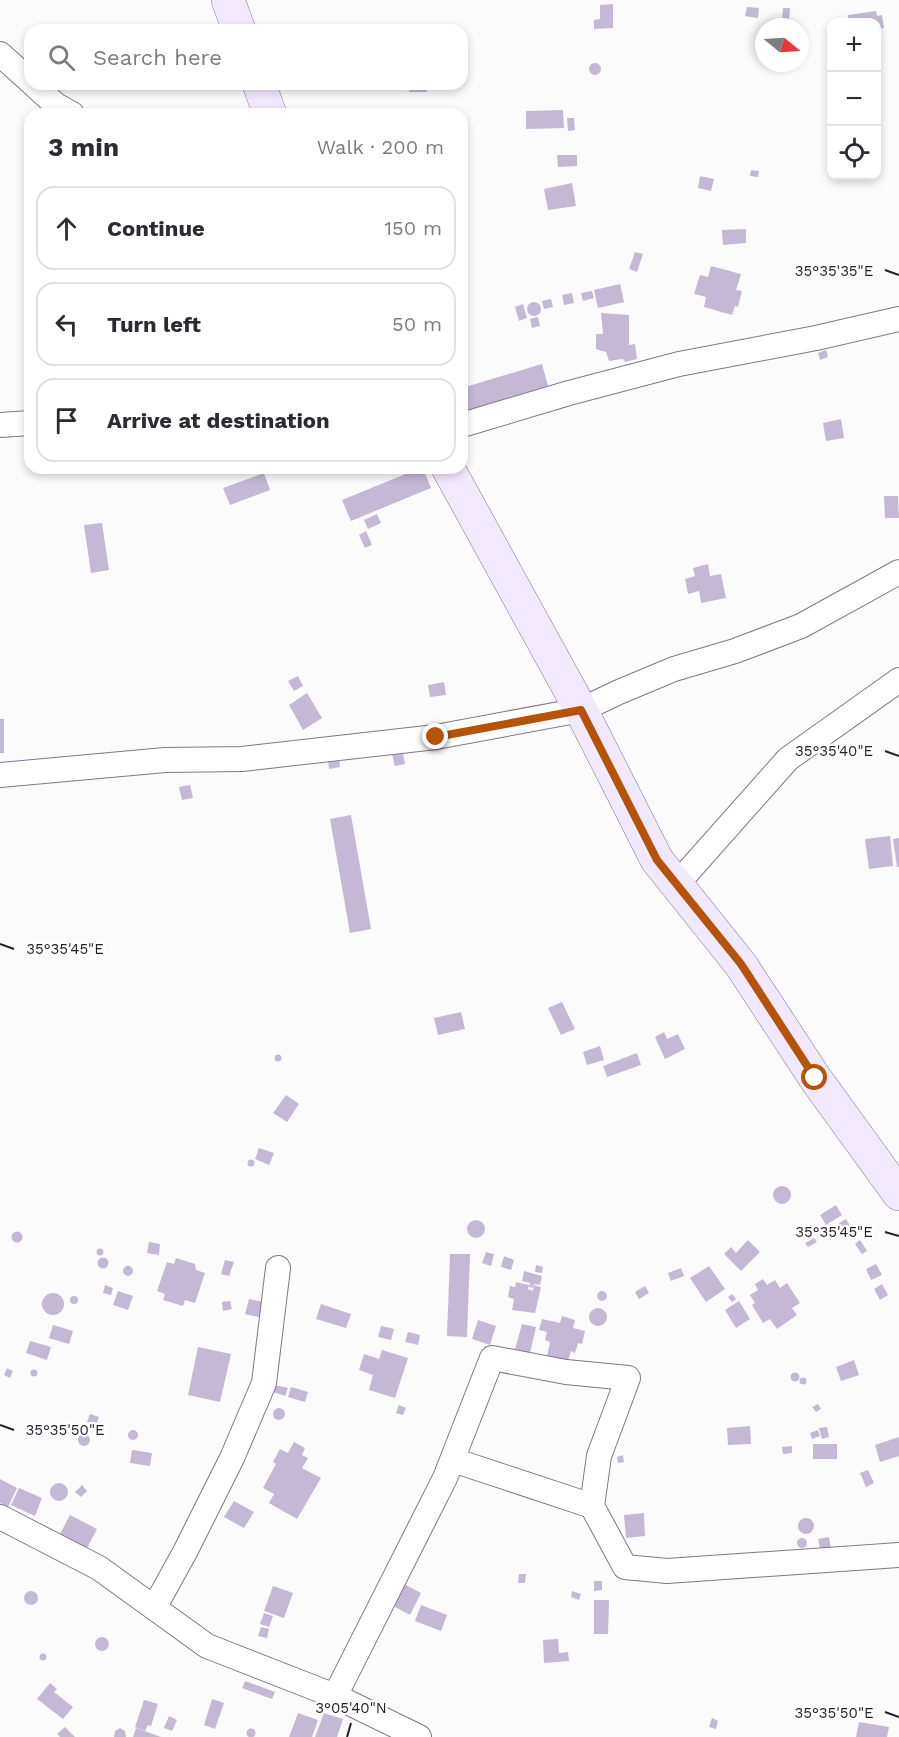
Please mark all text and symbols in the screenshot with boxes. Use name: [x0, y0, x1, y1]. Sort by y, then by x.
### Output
north arrow: [755, 18, 809, 72]
map controls: [827, 18, 881, 180]
button: +: [827, 18, 881, 72]
search box: [24, 24, 468, 90]
icon: search: [45, 41, 78, 74]
text: Search here: [93, 45, 222, 70]
button: −: [827, 72, 881, 126]
button: locate: [827, 126, 881, 180]
text: 3 min: [48, 132, 119, 162]
text: Walk · 200 m: [317, 135, 444, 159]
icon: ahead: [50, 212, 83, 245]
text: Continue: [107, 216, 205, 241]
text: 150 m: [384, 216, 442, 240]
text: 35°35'35"E: [795, 262, 873, 280]
icon: left: [50, 308, 83, 341]
text: Turn left: [107, 312, 201, 337]
text: 50 m: [392, 312, 442, 336]
icon: arrive: [50, 404, 83, 437]
text: Arrive at destination: [107, 408, 330, 433]
route end: [422, 723, 448, 749]
text: 35°35'40"E: [795, 742, 873, 760]
text: 35°35'45"E: [26, 940, 104, 958]
route start: [801, 1064, 827, 1090]
text: 35°35'45"E: [795, 1223, 873, 1241]
text: 35°35'50"E: [25, 1421, 105, 1439]
text: 3°05'40"N: [315, 1699, 387, 1717]
text: 35°35'50"E: [794, 1704, 874, 1722]

